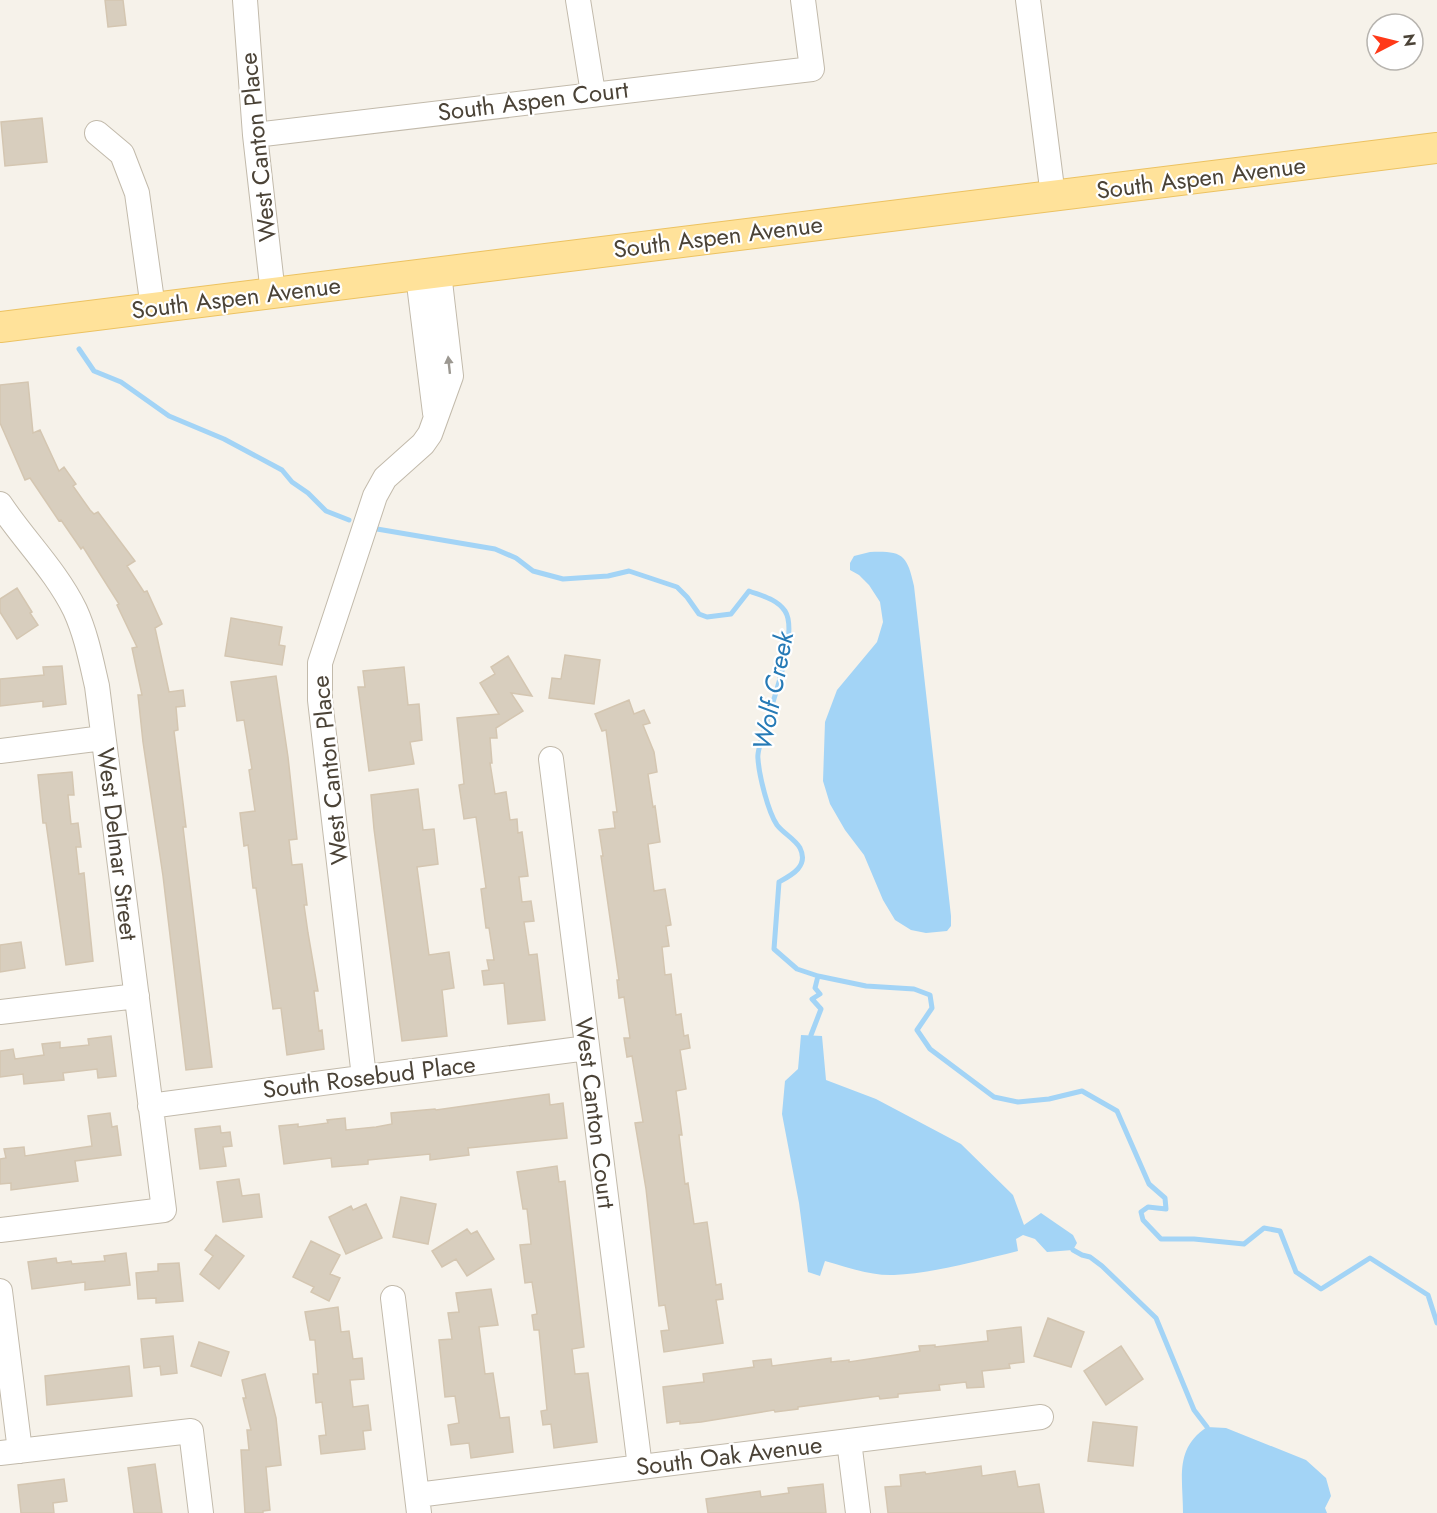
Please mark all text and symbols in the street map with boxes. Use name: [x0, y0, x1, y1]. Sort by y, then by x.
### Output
north arrow: [1365, 12, 1425, 72]
text: N: [1397, 33, 1422, 48]
street label: West Canton Place: [230, 51, 285, 243]
street label: South Aspen Court: [436, 71, 631, 130]
street label: South Aspen Avenue: [1094, 147, 1308, 208]
street label: South Aspen Avenue: [611, 206, 825, 267]
street label: South Aspen Avenue: [129, 267, 343, 328]
one-way arrow: [445, 356, 454, 375]
water label: Wolf Creek: [743, 627, 803, 754]
street label: West Canton Place: [302, 674, 357, 866]
street label: West Delmar Street: [88, 746, 147, 943]
street label: West Canton Court: [566, 1015, 625, 1211]
street label: South Rosebud Place: [261, 1046, 477, 1107]
street label: South Oak Avenue: [634, 1427, 824, 1484]

